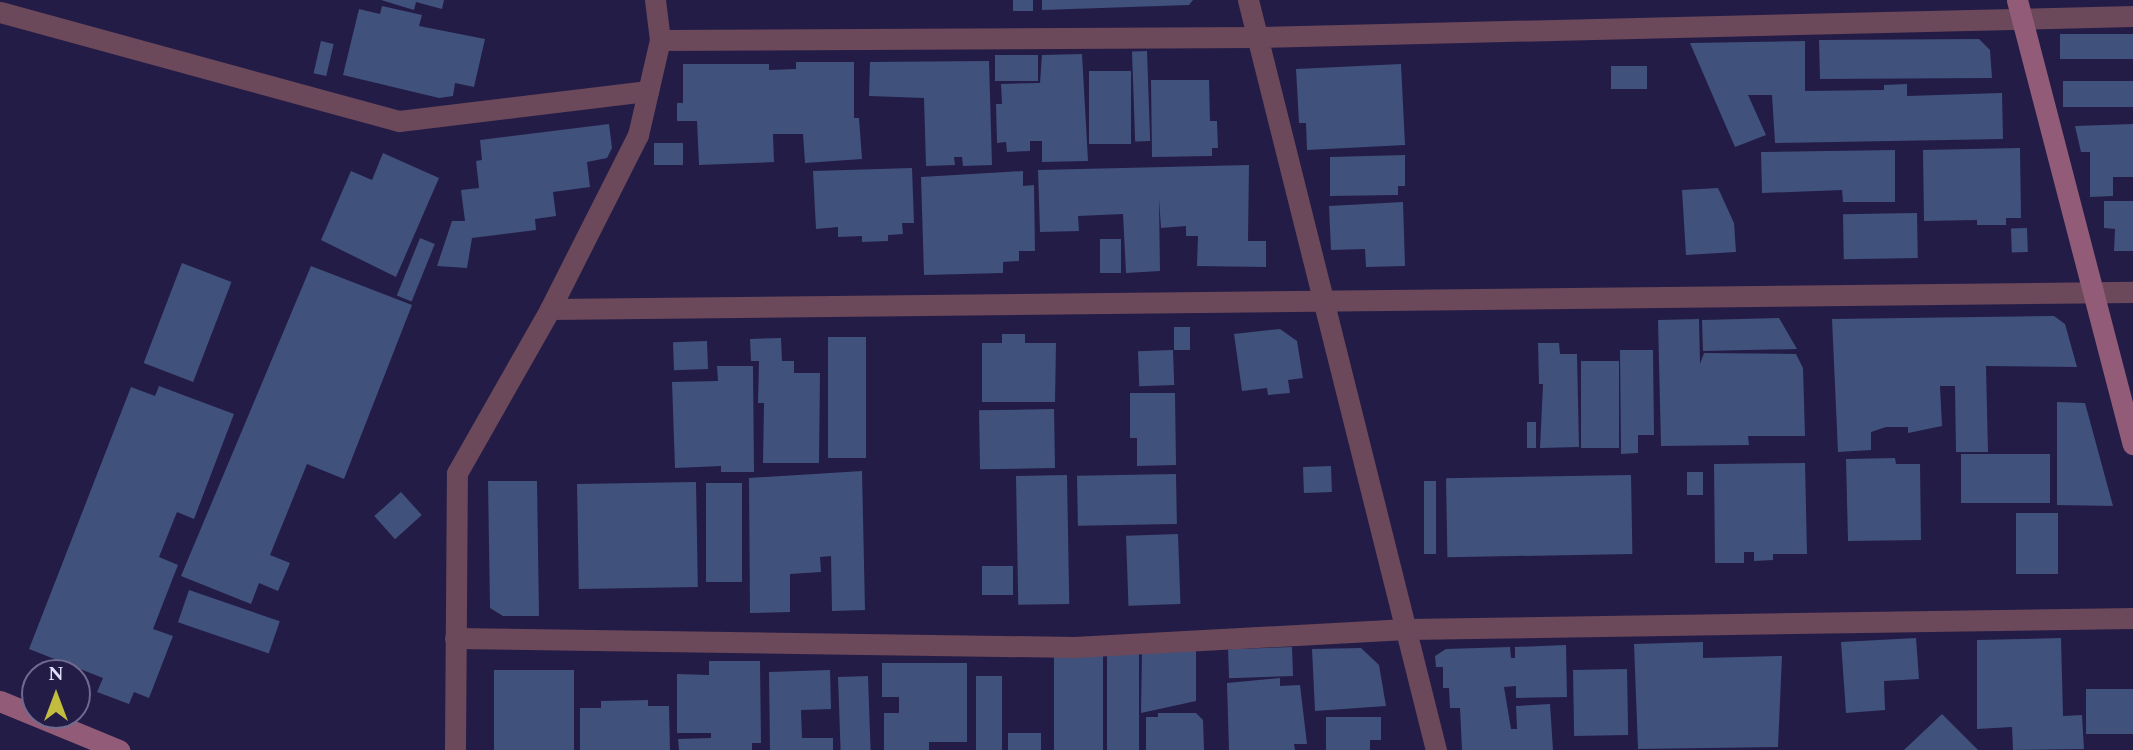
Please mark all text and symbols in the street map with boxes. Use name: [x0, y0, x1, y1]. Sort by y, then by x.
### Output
north arrow: [21, 659, 91, 729]
text: N: [48, 660, 64, 689]

